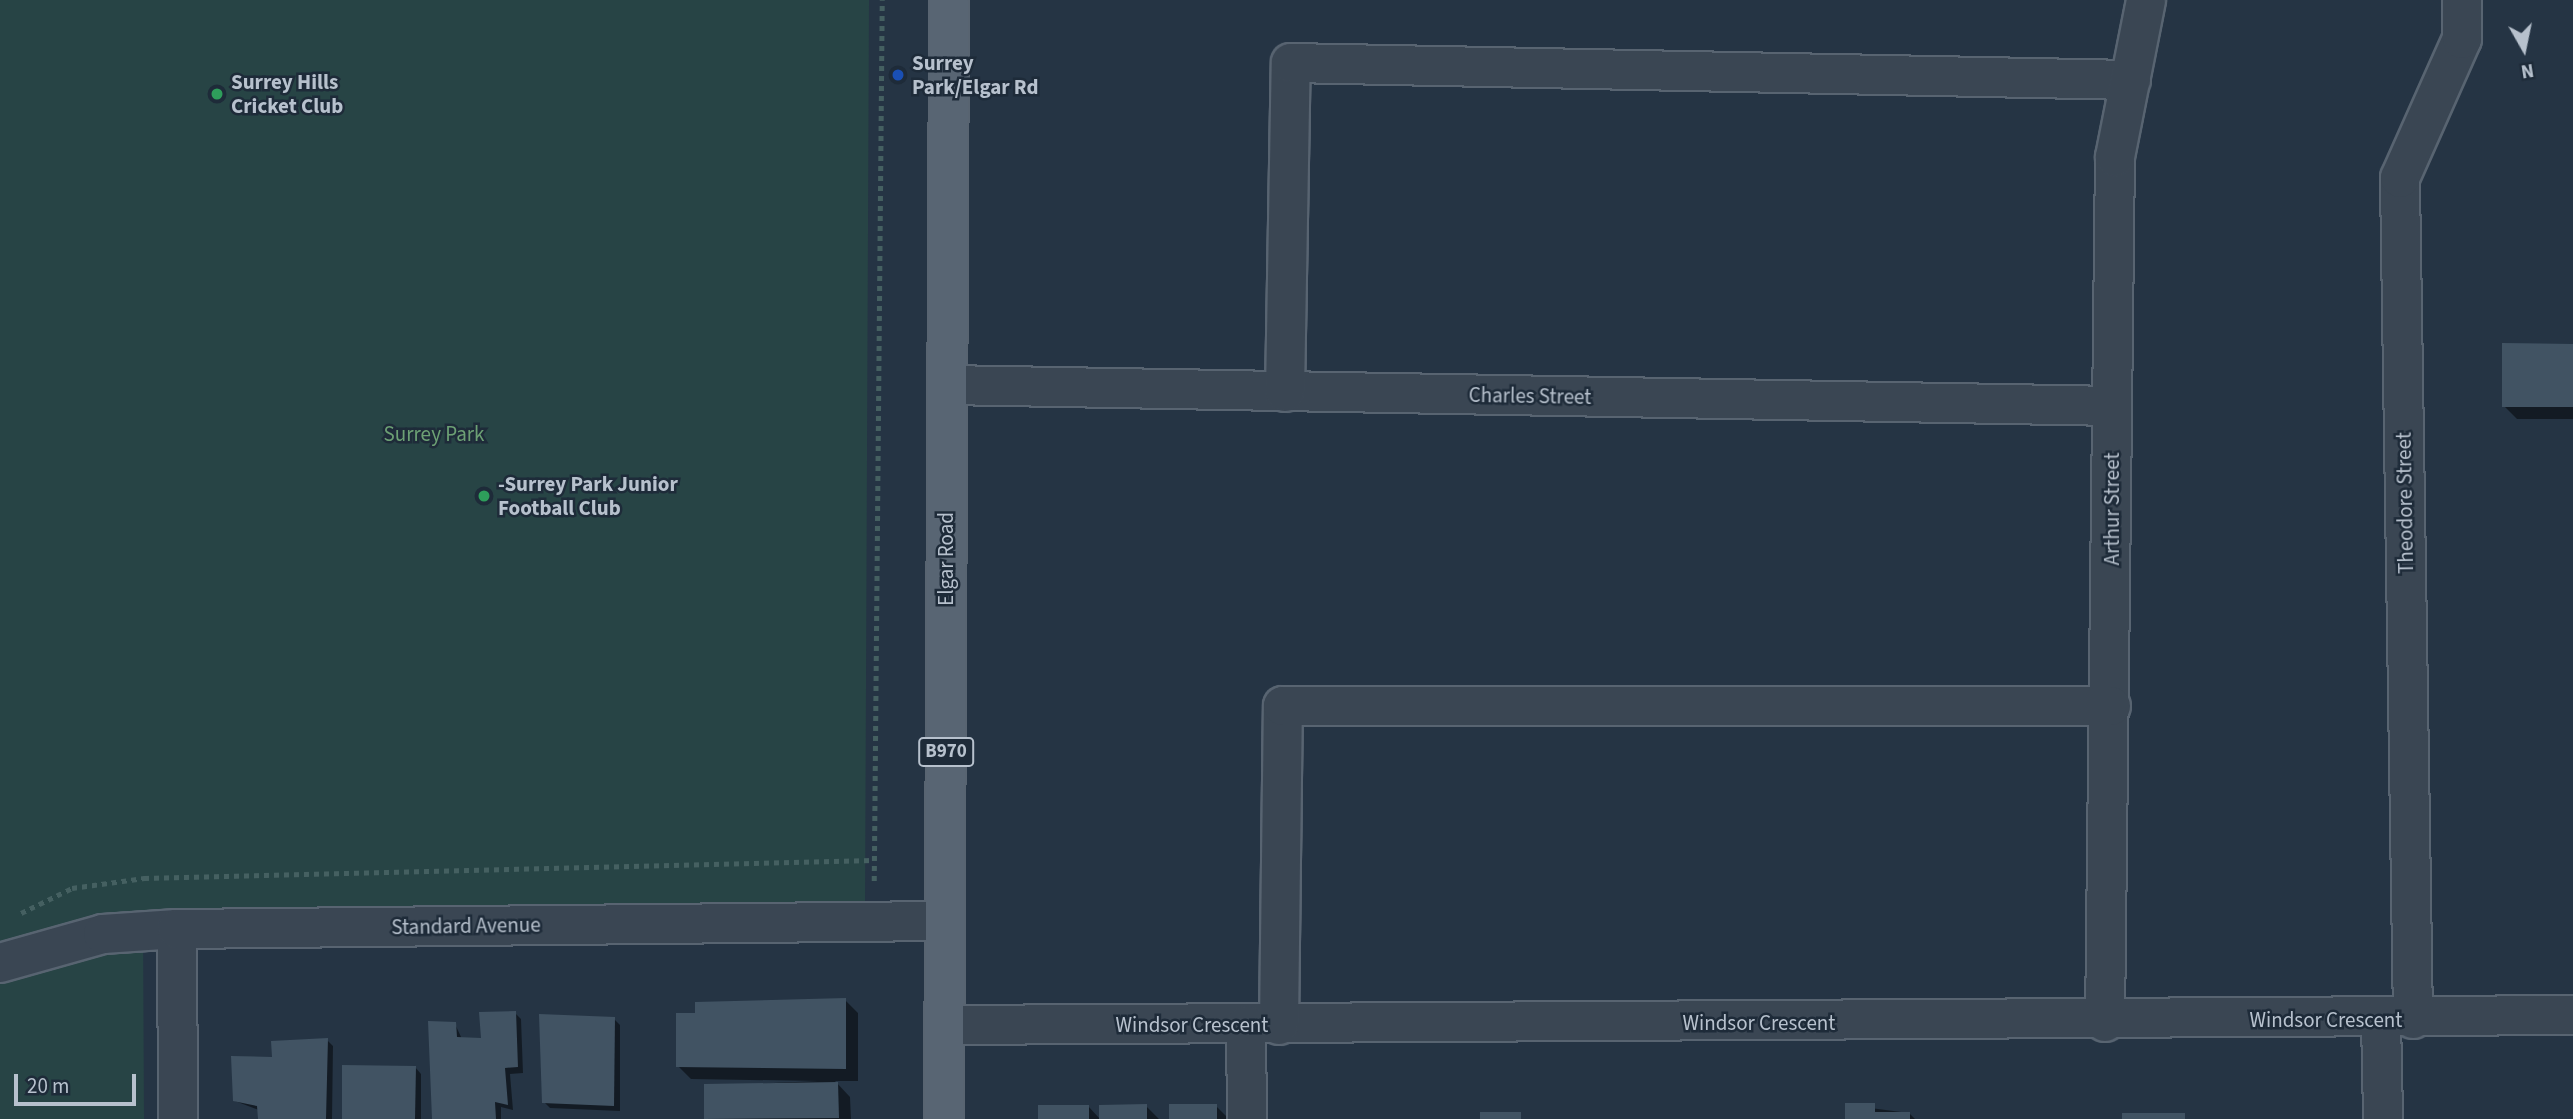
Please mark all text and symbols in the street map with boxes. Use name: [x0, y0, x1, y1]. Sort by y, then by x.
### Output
north arrow: [2489, 14, 2559, 84]
place label: Surrey Park/Elgar Rd: [912, 50, 1039, 100]
text: N: [2519, 56, 2536, 85]
marker: Surrey Park/Elgar Rd: [890, 67, 906, 83]
place label: Surrey Hills Cricket Club: [231, 69, 343, 119]
marker: Surrey Hills Cricket Club: [209, 86, 225, 102]
street label: Charles Street: [1468, 382, 1592, 410]
park label: Surrey Park: [384, 421, 484, 447]
street label: Theodore Street: [2391, 432, 2419, 574]
street label: Arthur Street: [2099, 453, 2125, 565]
place label: -Surrey Park Junior Football Club: [498, 471, 678, 521]
marker: -Surrey Park Junior Football Club: [476, 488, 492, 504]
street label: Elgar Road: [933, 512, 959, 606]
road number: B970: [918, 736, 974, 768]
street label: Standard Avenue: [391, 912, 541, 940]
street label: Windsor Crescent: [2250, 1007, 2402, 1033]
street label: Windsor Crescent: [1683, 1010, 1835, 1036]
street label: Windsor Crescent: [1116, 1012, 1268, 1038]
scale bar: [18, 1060, 140, 1104]
text: 20 m: [27, 1071, 69, 1101]

